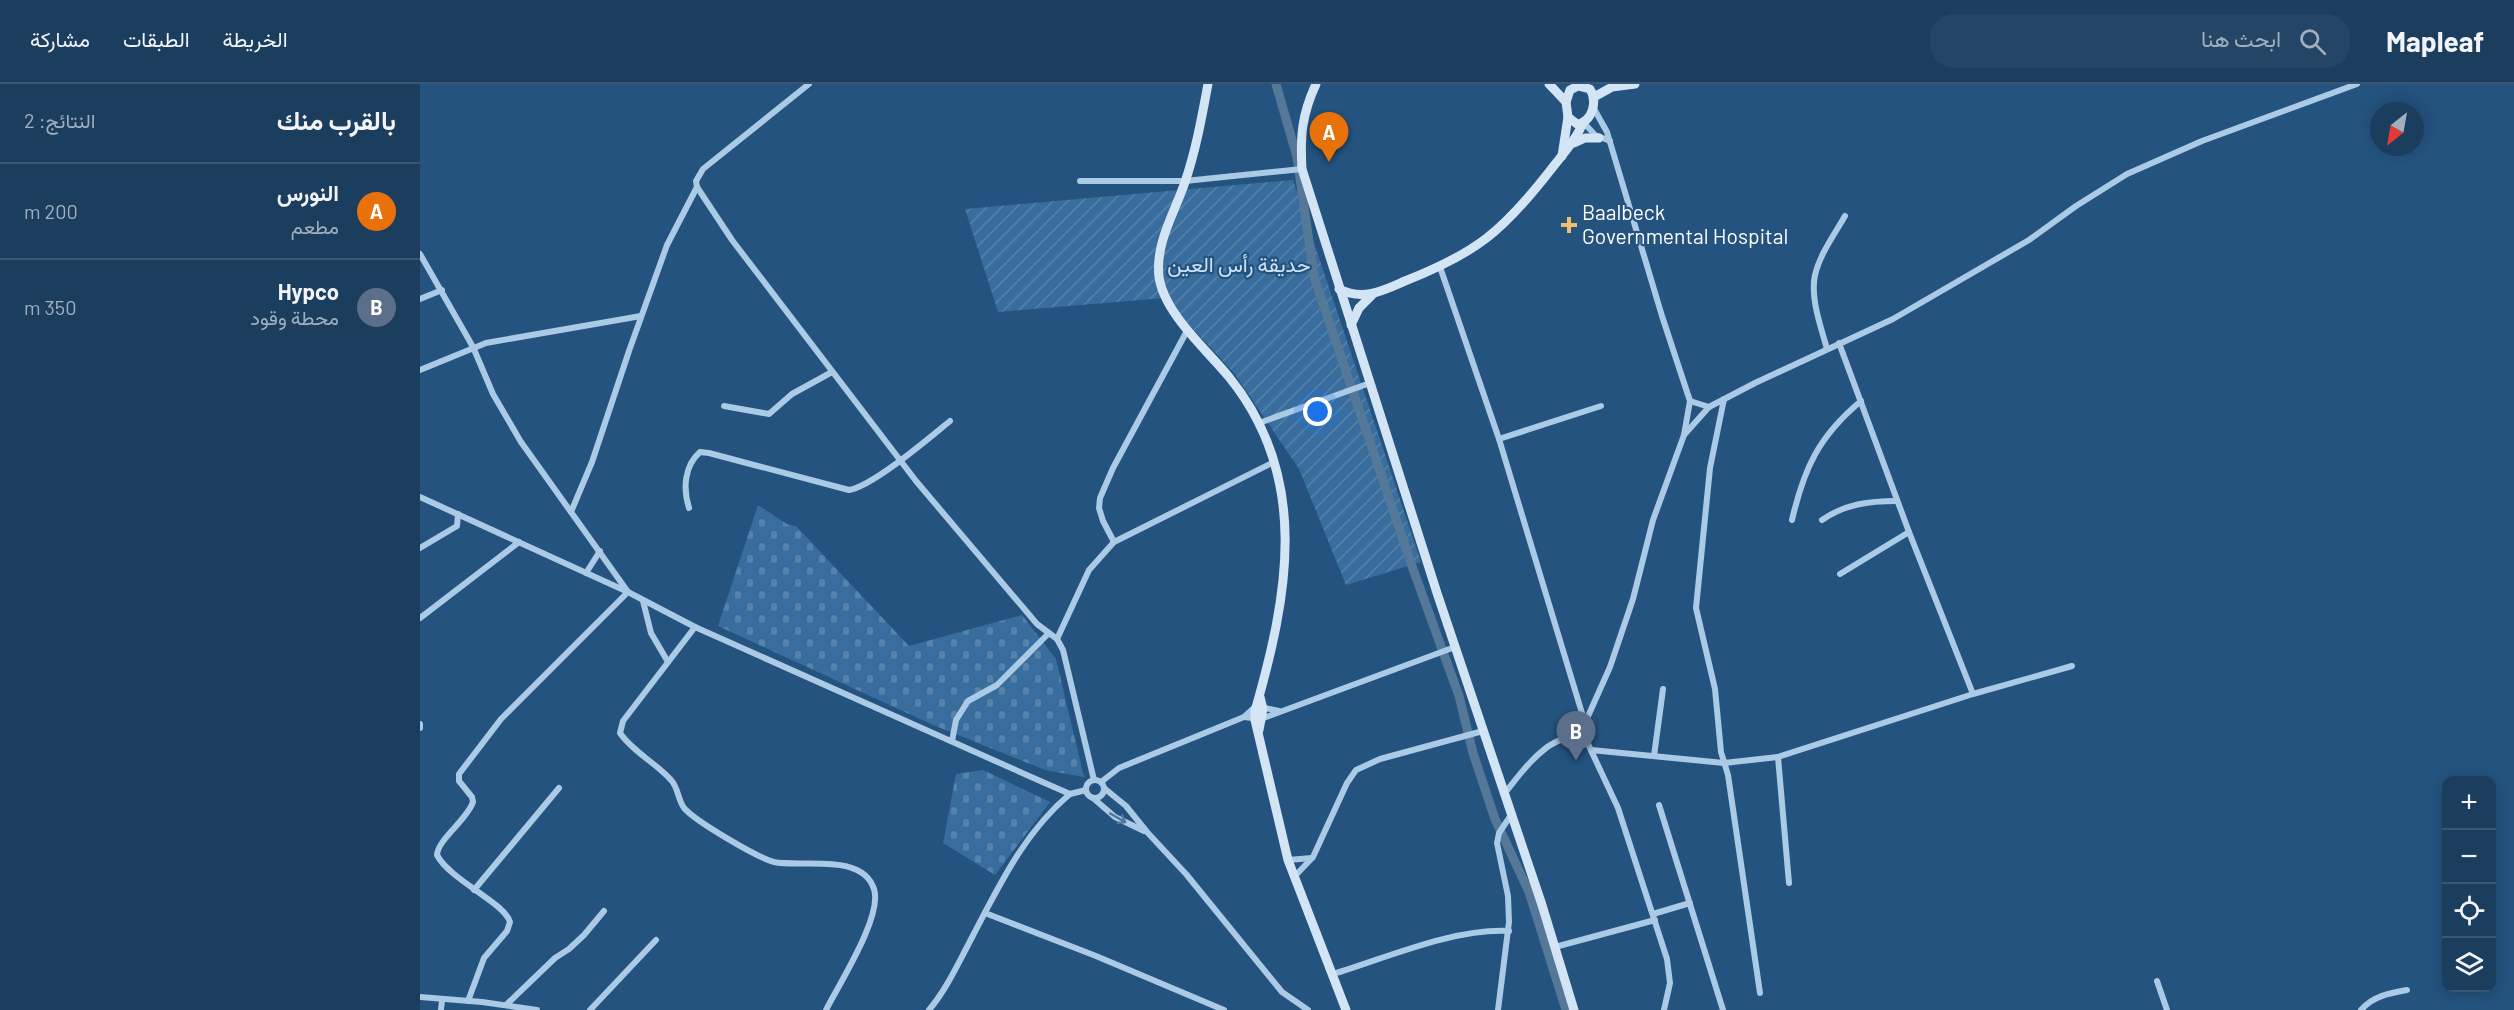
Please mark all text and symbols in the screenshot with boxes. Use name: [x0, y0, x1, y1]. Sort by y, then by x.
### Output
search box: [1930, 14, 2350, 68]
text: Mapleaf: [2386, 24, 2484, 58]
text: ابحث هنا: [2201, 25, 2281, 51]
icon: search: [2296, 25, 2329, 58]
text: مشاركة: [30, 26, 90, 51]
text: الطبقات: [123, 26, 190, 51]
text: الخريطة: [223, 26, 288, 51]
north arrow: [2370, 102, 2424, 156]
text: بالقرب منك: [277, 104, 396, 135]
text: النتائج: 2: [24, 108, 95, 132]
pin: A: [1310, 112, 1348, 162]
text: النورس: [277, 179, 339, 205]
text: 200 m: [24, 199, 78, 223]
text: A: [370, 199, 383, 223]
place label: Baalbeck Governmental Hospital: [1582, 199, 1788, 248]
text: مطعم: [291, 214, 339, 238]
marker: Baalbeck Governmental Hospital: [1560, 216, 1578, 234]
park label: حديقة رأس العين: [1167, 251, 1311, 278]
text: Hypco: [278, 278, 339, 304]
text: 350 m: [24, 295, 76, 319]
text: B: [370, 295, 383, 319]
text: محطة وقود: [250, 305, 339, 329]
your location: [1303, 397, 1332, 426]
pin: B: [1556, 712, 1596, 761]
map controls: [2442, 776, 2496, 992]
button: +: [2442, 776, 2496, 830]
one-way arrow: [1109, 812, 1126, 824]
button: −: [2442, 830, 2496, 884]
button: locate: [2442, 884, 2496, 938]
button: layers: [2442, 938, 2496, 992]

